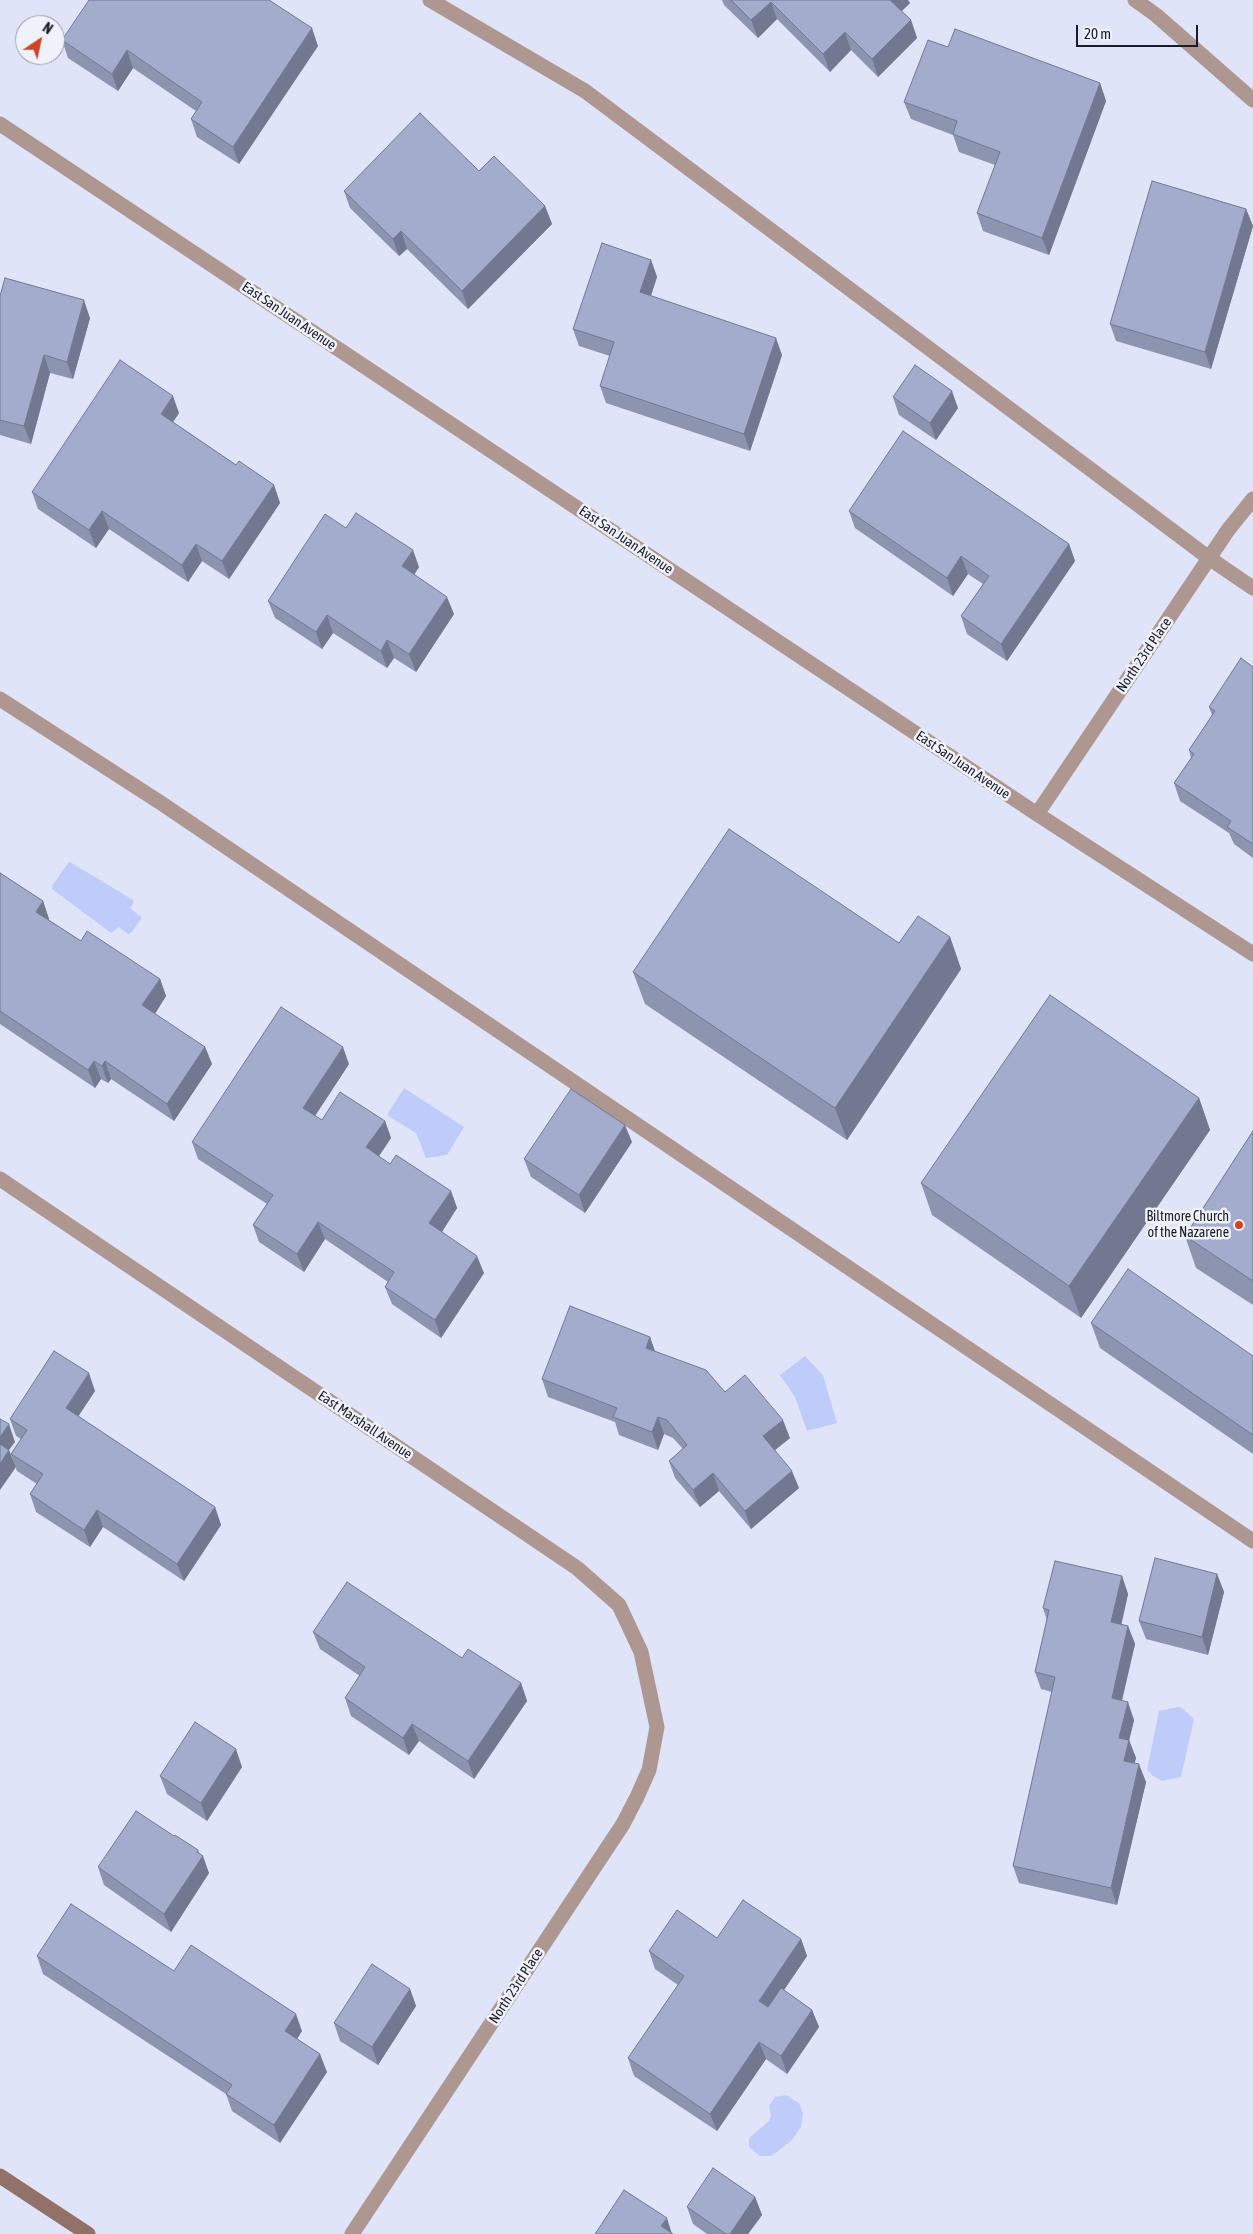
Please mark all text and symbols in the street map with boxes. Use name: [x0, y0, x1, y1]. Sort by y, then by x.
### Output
north arrow: [15, 15, 65, 65]
scale bar: [1078, 15, 1200, 47]
text: N: [40, 19, 56, 37]
text: 20 m: [1084, 25, 1111, 42]
street label: East San Juan Avenue: [239, 278, 339, 354]
street label: East San Juan Avenue: [576, 502, 676, 578]
street label: North 23rd Place: [1113, 615, 1175, 695]
street label: East San Juan Avenue: [913, 727, 1013, 803]
place label: Biltmore Church of the Nazarene: [1146, 1209, 1229, 1242]
marker: Biltmore Church of the Nazarene: [1233, 1219, 1245, 1231]
street label: East Marshall Avenue: [315, 1387, 415, 1463]
street label: North 23rd Place: [486, 1945, 546, 2027]

